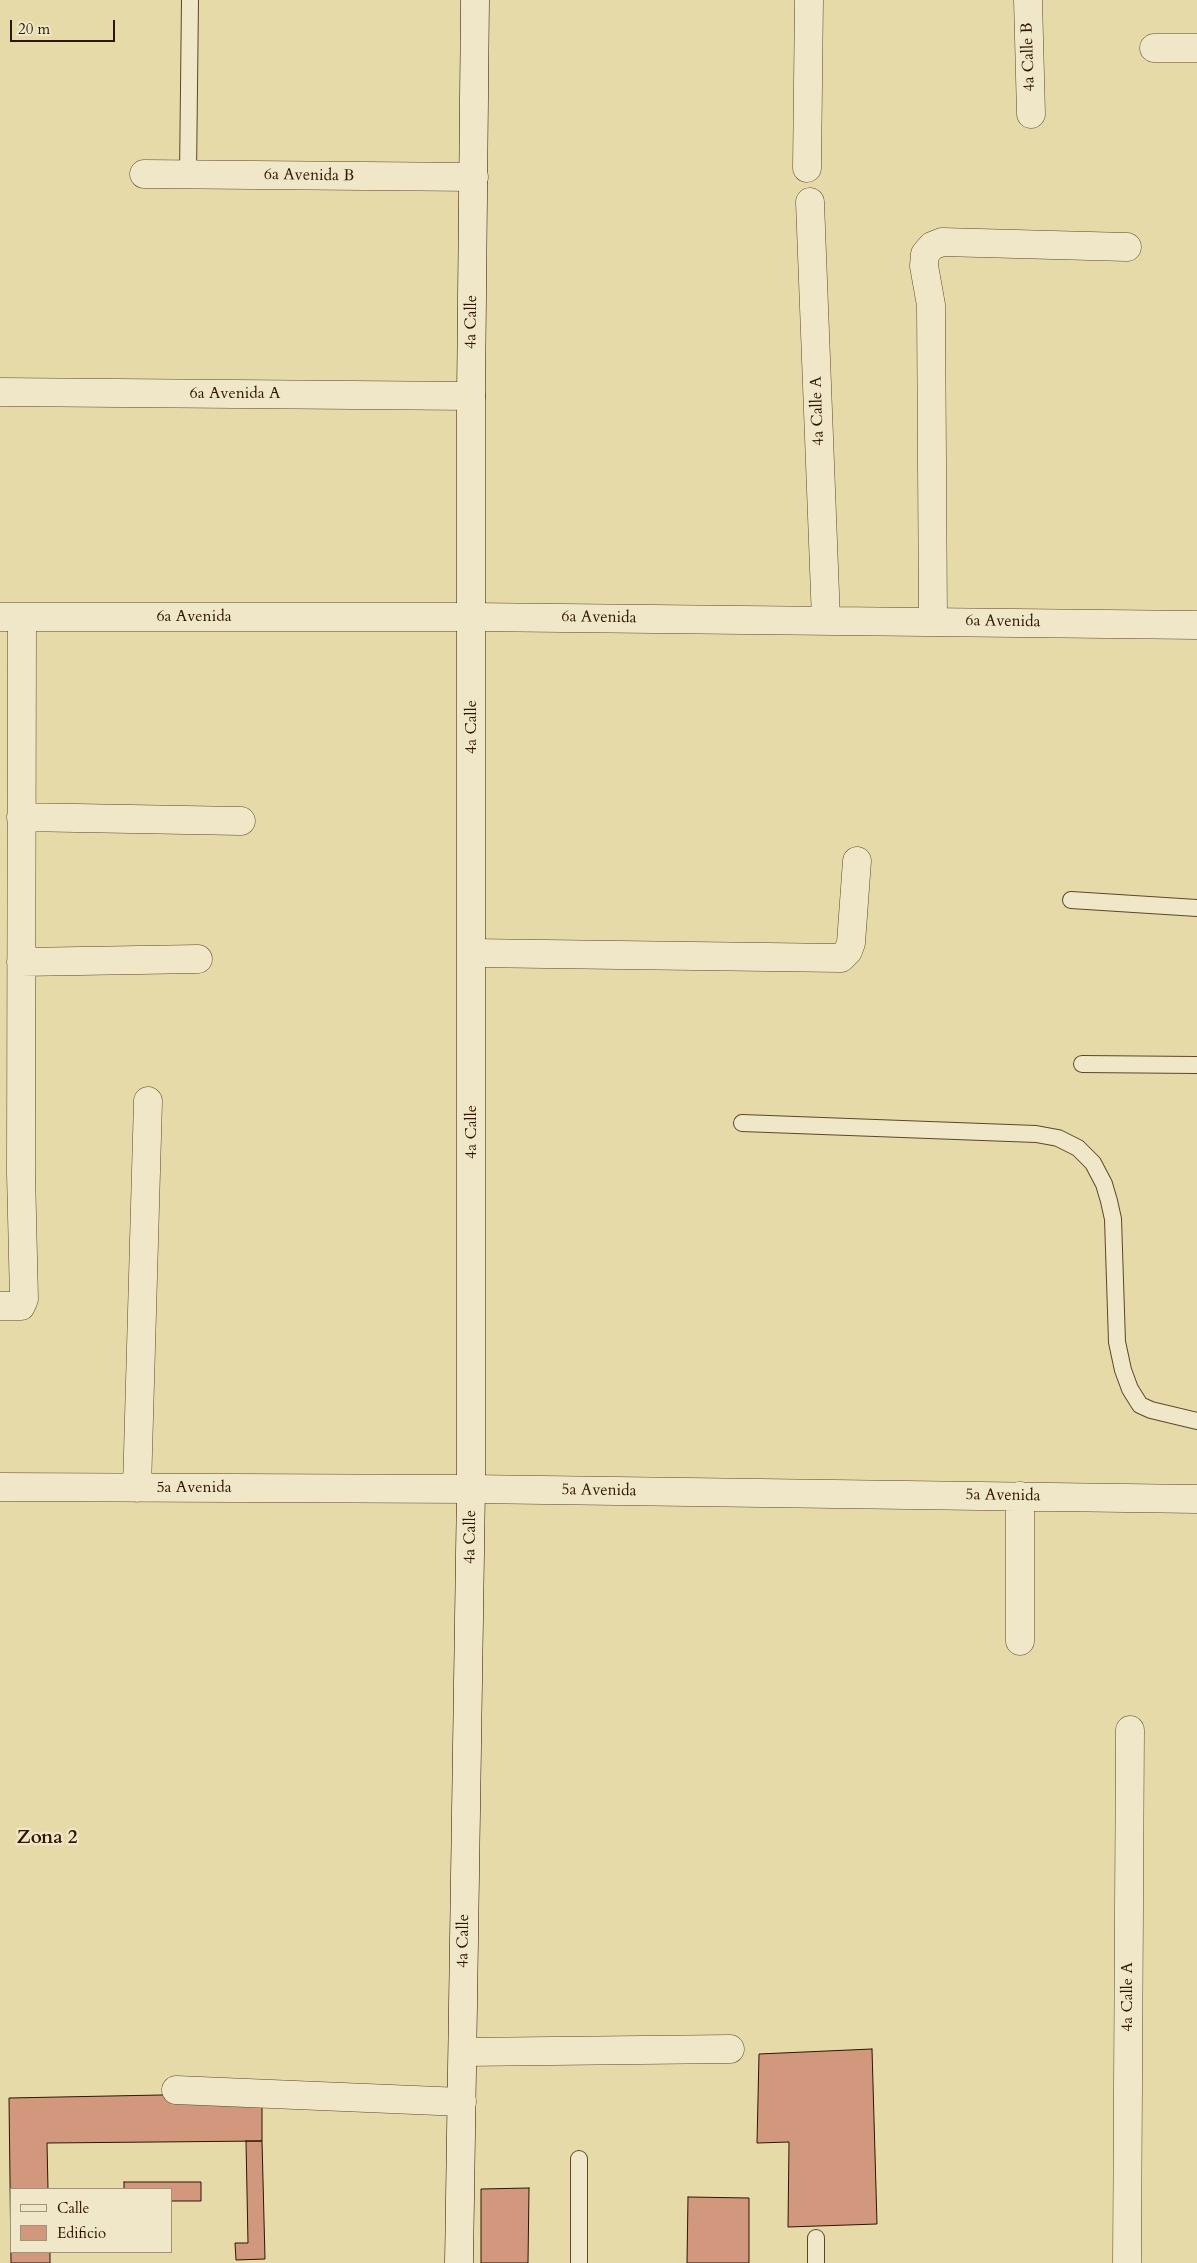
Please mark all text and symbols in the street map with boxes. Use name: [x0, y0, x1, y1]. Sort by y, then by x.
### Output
scale bar: [12, 10, 118, 42]
text: 20 m: [18, 19, 50, 39]
street label: 4a Calle B: [1018, 22, 1040, 92]
street label: 6a Avenida B: [264, 166, 354, 186]
street label: 4a Calle: [462, 295, 482, 349]
street label: 4a Calle A: [807, 376, 829, 446]
street label: 6a Avenida A: [190, 384, 280, 404]
street label: 6a Avenida: [156, 607, 232, 627]
street label: 6a Avenida: [561, 608, 637, 628]
street label: 6a Avenida: [965, 612, 1041, 632]
street label: 4a Calle: [462, 700, 482, 754]
street label: 4a Calle: [462, 1105, 482, 1159]
street label: 5a Avenida: [156, 1478, 232, 1498]
street label: 5a Avenida: [561, 1481, 637, 1501]
street label: 5a Avenida: [965, 1486, 1041, 1506]
street label: 4a Calle: [461, 1510, 481, 1564]
district label: Zona 2: [17, 1828, 77, 1850]
street label: 4a Calle: [454, 1914, 474, 1968]
street label: 4a Calle A: [1118, 1962, 1138, 2032]
legend: [10, 2188, 172, 2253]
text: Calle: [57, 2198, 89, 2218]
text: Edificio: [57, 2223, 106, 2243]

